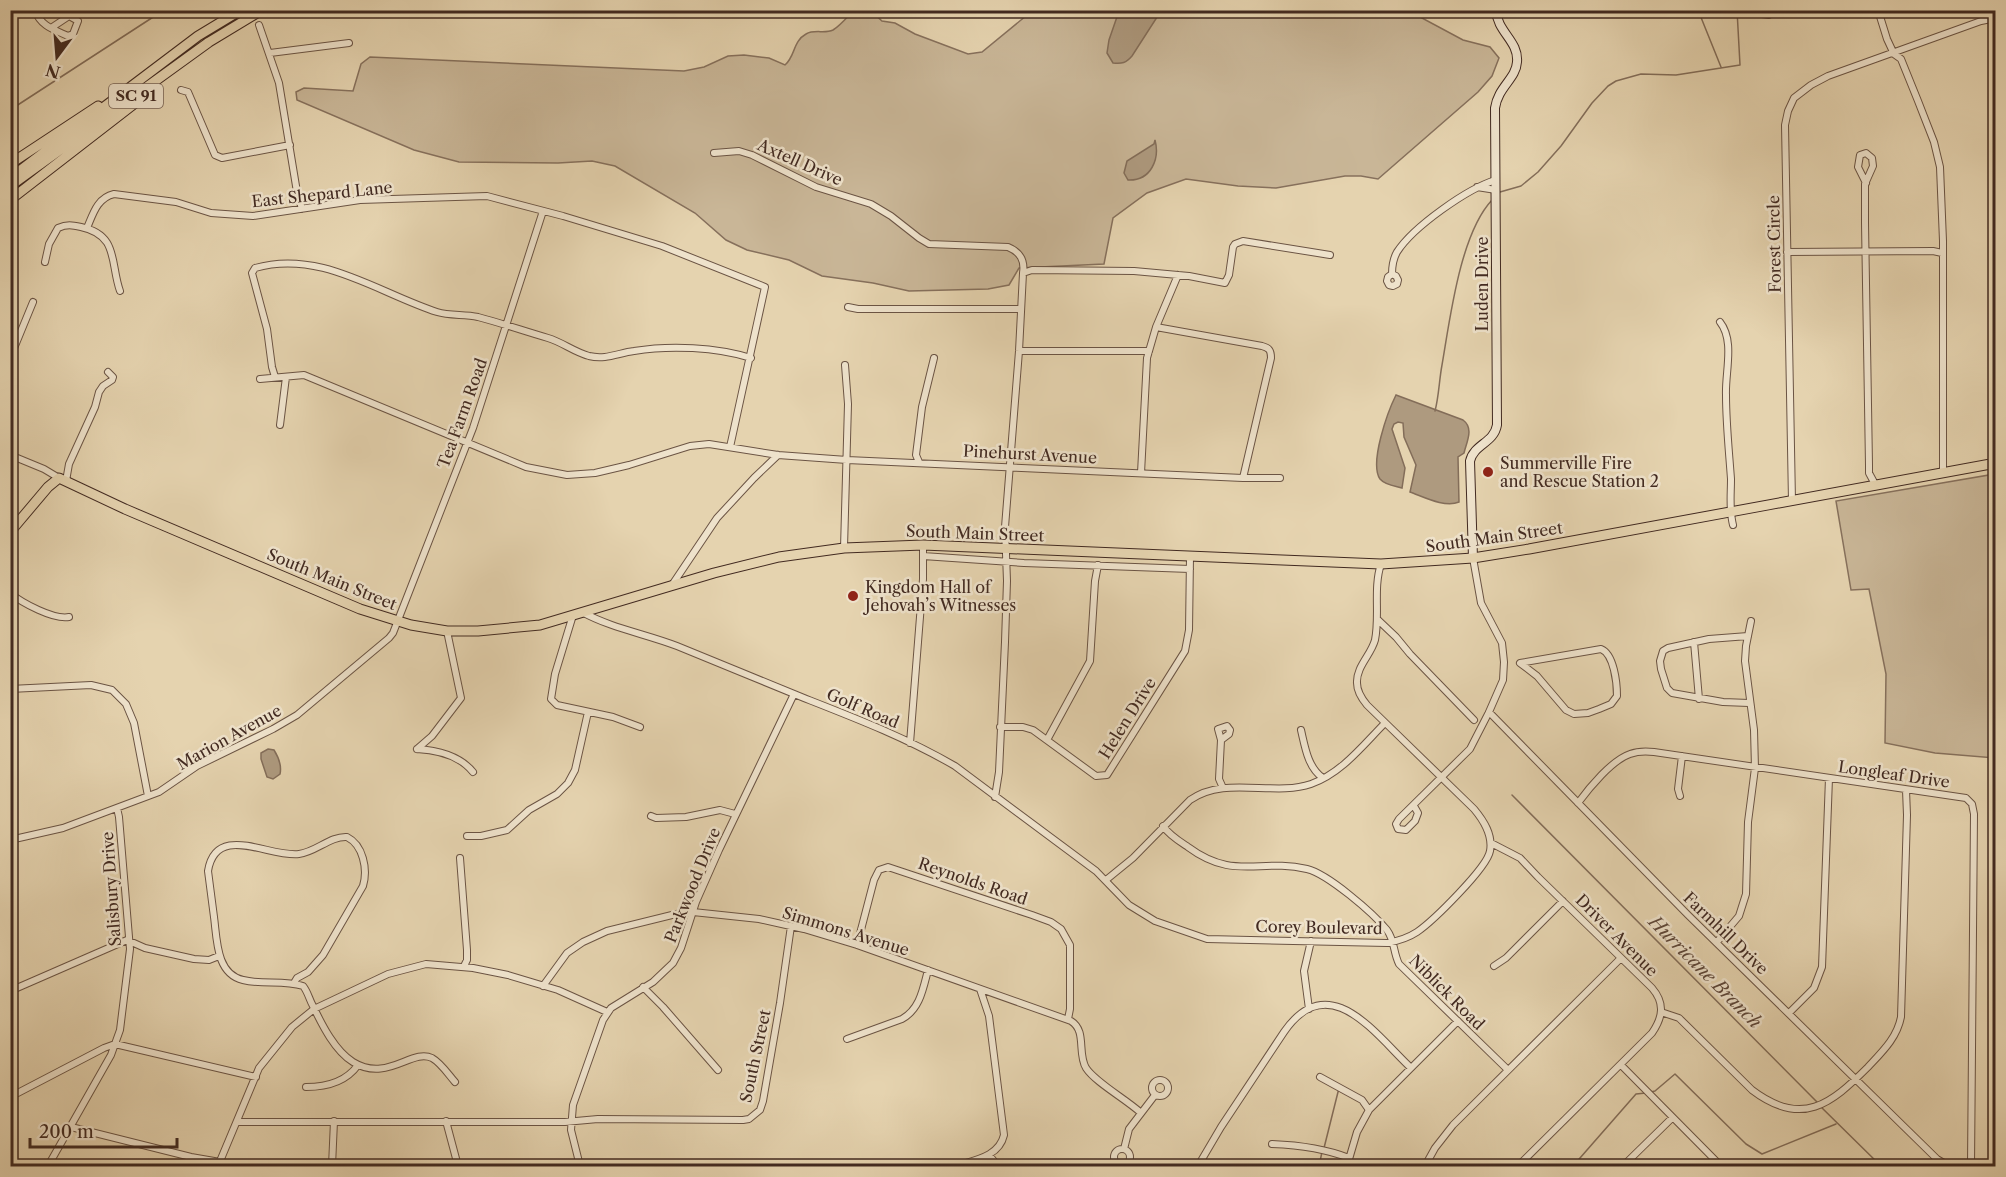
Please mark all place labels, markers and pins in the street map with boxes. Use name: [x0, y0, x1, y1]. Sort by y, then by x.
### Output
place label: Summerville Fire and Rescue Station 2: [1500, 453, 1659, 491]
marker: Summerville Fire and Rescue Station 2: [1481, 465, 1495, 479]
place label: Kingdom Hall of Jehovah’s Witnesses: [862, 577, 1016, 615]
marker: Kingdom Hall of Jehovah’s Witnesses: [846, 589, 860, 603]

